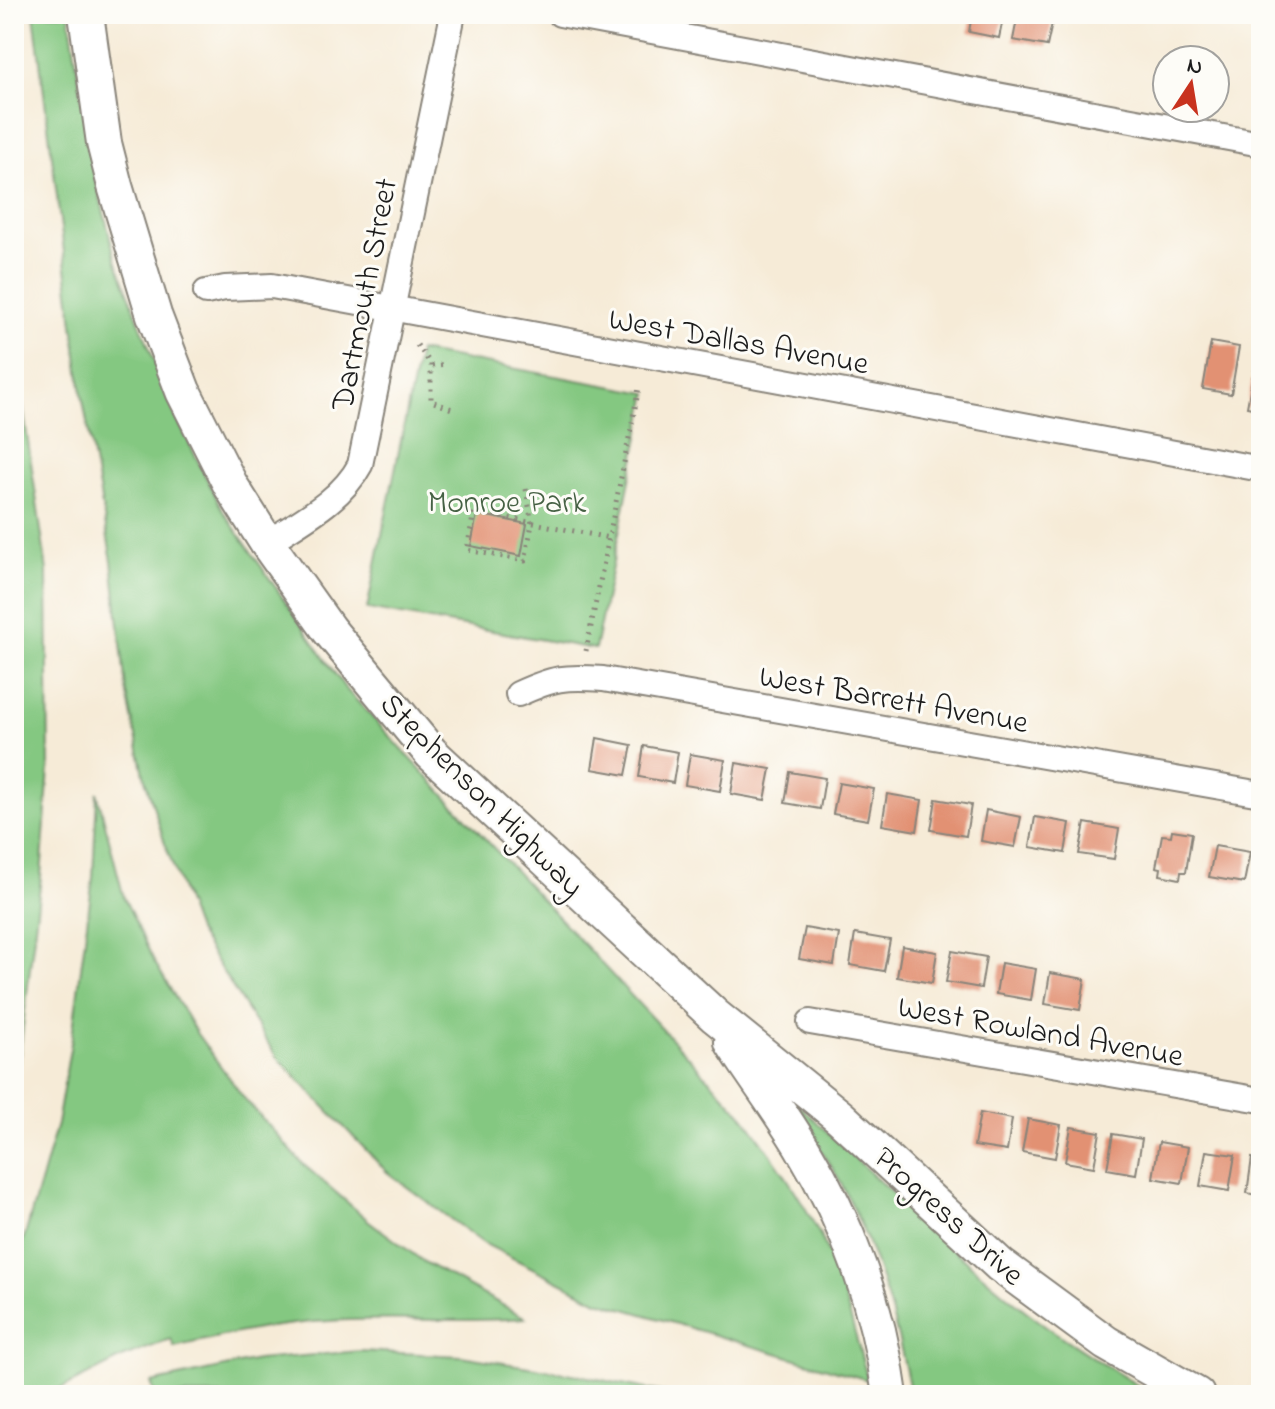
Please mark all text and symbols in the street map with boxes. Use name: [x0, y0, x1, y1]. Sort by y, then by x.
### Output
north arrow: [1151, 44, 1231, 124]
text: N: [1184, 50, 1205, 85]
street label: Dartmouth Street: [321, 174, 412, 416]
street label: West Dallas Avenue: [605, 297, 873, 390]
park label: Monroe Park: [428, 481, 587, 528]
street label: West Barrett Avenue: [755, 655, 1032, 748]
street label: Stephenson Highway: [367, 683, 594, 910]
street label: West Rowland Avenue: [894, 985, 1187, 1082]
street label: Progress Drive: [862, 1137, 1034, 1299]

